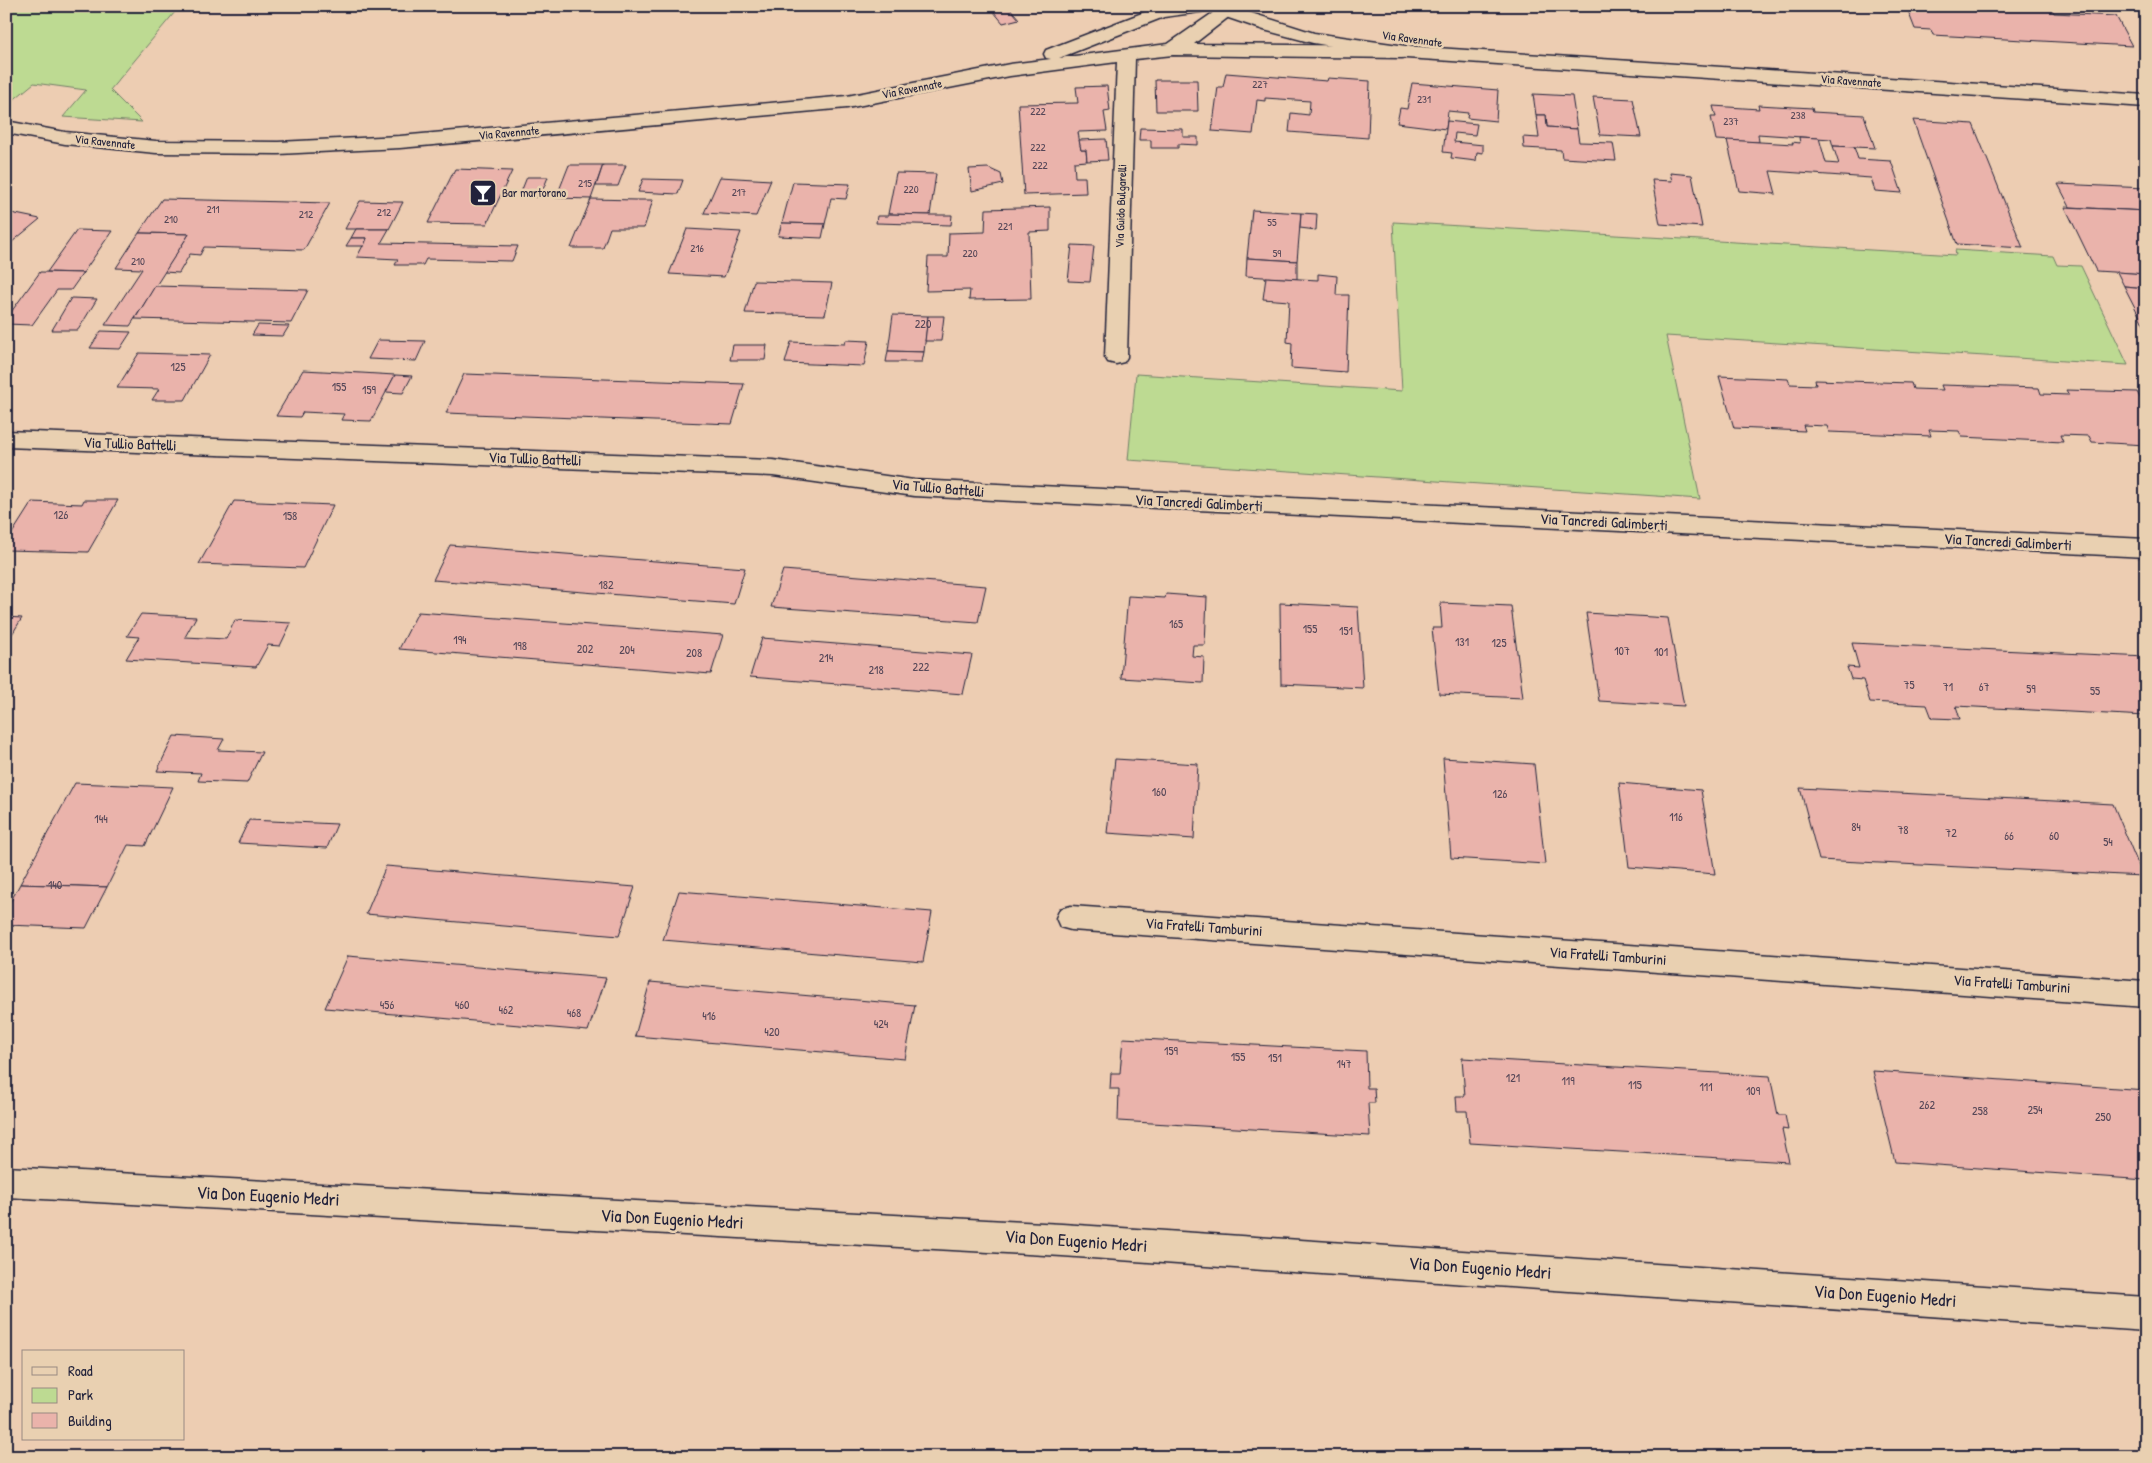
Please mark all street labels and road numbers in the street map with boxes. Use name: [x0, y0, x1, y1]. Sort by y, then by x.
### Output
street label: Via Ravennate: [1381, 26, 1444, 51]
street label: Via Ravennate: [1820, 70, 1882, 91]
street label: Via Ravennate: [880, 74, 944, 103]
street label: Via Ravennate: [478, 121, 540, 144]
street label: Via Ravennate: [74, 130, 137, 153]
street label: Via Guido Bulgarelli: [1111, 164, 1130, 248]
street label: Via Tullio Battelli: [83, 431, 177, 456]
street label: Via Tullio Battelli: [488, 446, 582, 471]
street label: Via Tullio Battelli: [891, 473, 985, 502]
street label: Via Tancredi Galimberti: [1135, 489, 1264, 516]
street label: Via Tancredi Galimberti: [1540, 508, 1669, 535]
street label: Via Tancredi Galimberti: [1944, 528, 2073, 555]
street label: Via Fratelli Tamburini: [1145, 912, 1263, 941]
street label: Via Fratelli Tamburini: [1549, 941, 1667, 970]
street label: Via Fratelli Tamburini: [1953, 969, 2071, 998]
street label: Via Don Eugenio Medri: [196, 1179, 340, 1212]
street label: Via Don Eugenio Medri: [600, 1202, 744, 1235]
street label: Via Don Eugenio Medri: [1004, 1223, 1148, 1258]
street label: Via Don Eugenio Medri: [1408, 1250, 1552, 1285]
street label: Via Don Eugenio Medri: [1813, 1278, 1957, 1313]

